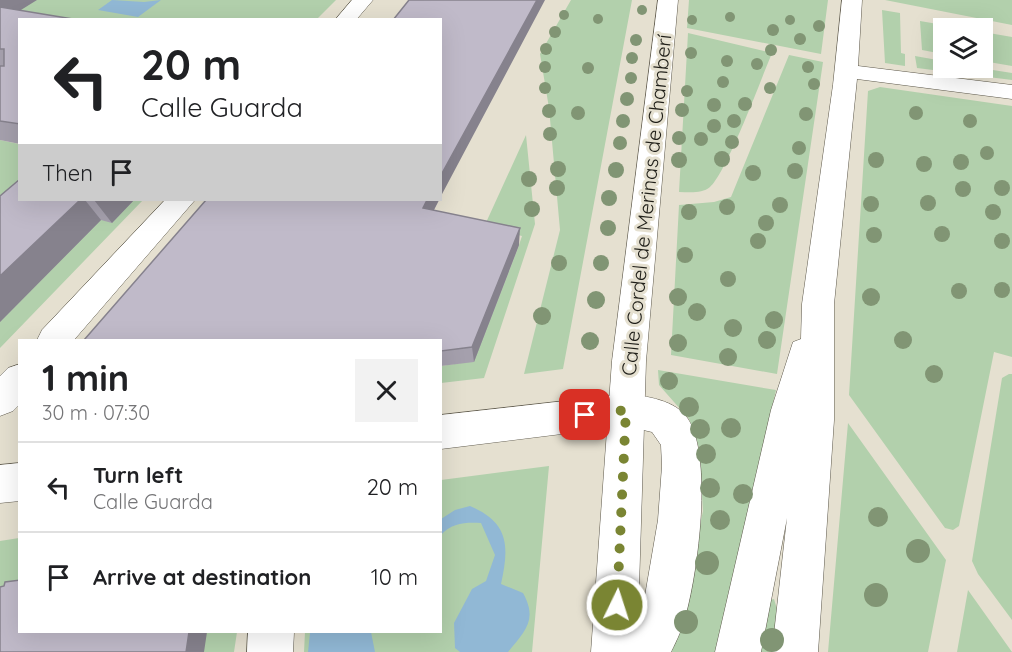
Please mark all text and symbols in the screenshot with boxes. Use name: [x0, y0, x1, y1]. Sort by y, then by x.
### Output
map controls: [933, 18, 993, 78]
button: layers: [933, 18, 993, 78]
street label: Calle Cordel de Merinas de Chamberí: [616, 32, 676, 377]
text: 20 m: [141, 38, 241, 91]
icon: left: [42, 42, 120, 120]
text: Calle Guarda: [141, 90, 303, 124]
icon: arrive: [105, 156, 138, 189]
text: Then: [42, 159, 93, 187]
text: 1 min: [42, 355, 129, 400]
button: close: [355, 359, 418, 422]
pin: [559, 389, 610, 440]
icon: arrive: [568, 398, 601, 431]
text: 30 m · 07:30: [42, 400, 150, 425]
text: Turn left: [93, 461, 183, 489]
icon: left: [42, 471, 75, 504]
text: 20 m: [367, 473, 418, 501]
text: Calle Guarda: [93, 489, 213, 514]
icon: arrive: [42, 561, 75, 594]
text: Arrive at destination: [93, 563, 311, 591]
text: 10 m: [371, 563, 418, 591]
position arrow: [585, 573, 649, 637]

